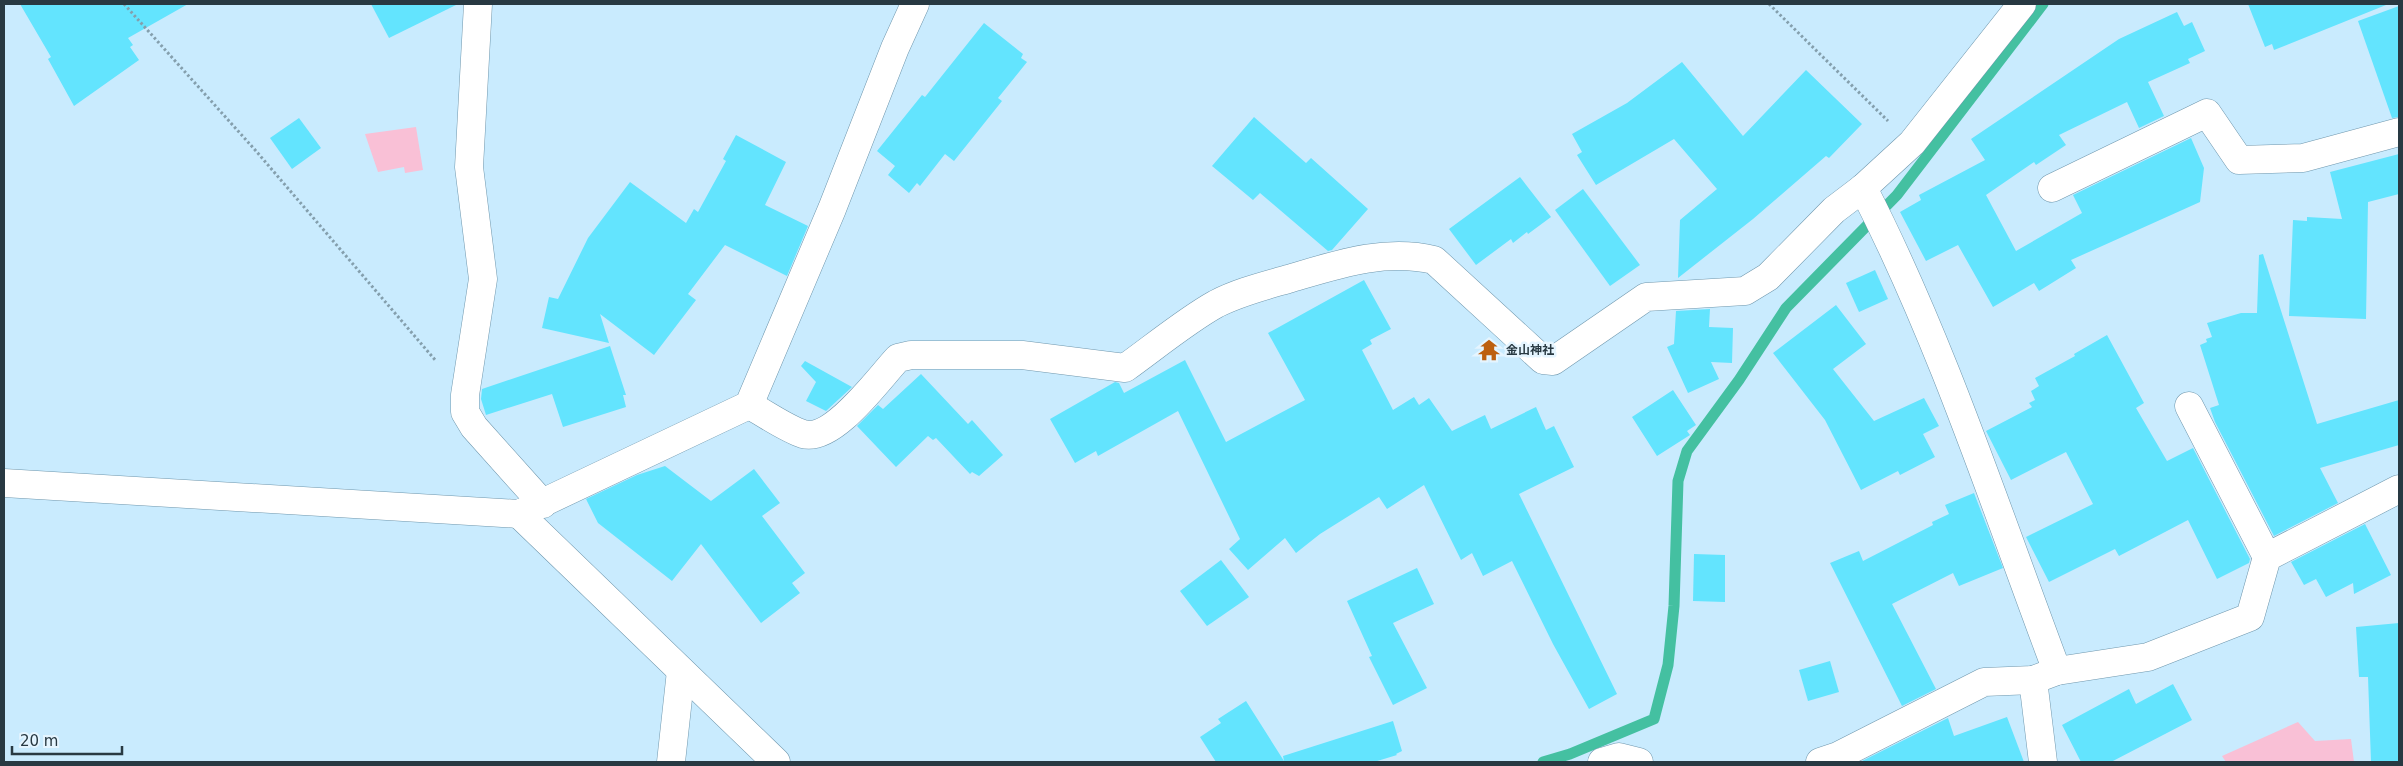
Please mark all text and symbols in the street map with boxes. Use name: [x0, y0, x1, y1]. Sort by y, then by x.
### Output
temple icon: 金山神社: [1476, 337, 1502, 363]
place label: 金山神社: [1506, 343, 1554, 357]
scale bar: [12, 724, 122, 756]
text: 20 m: [20, 732, 58, 750]

